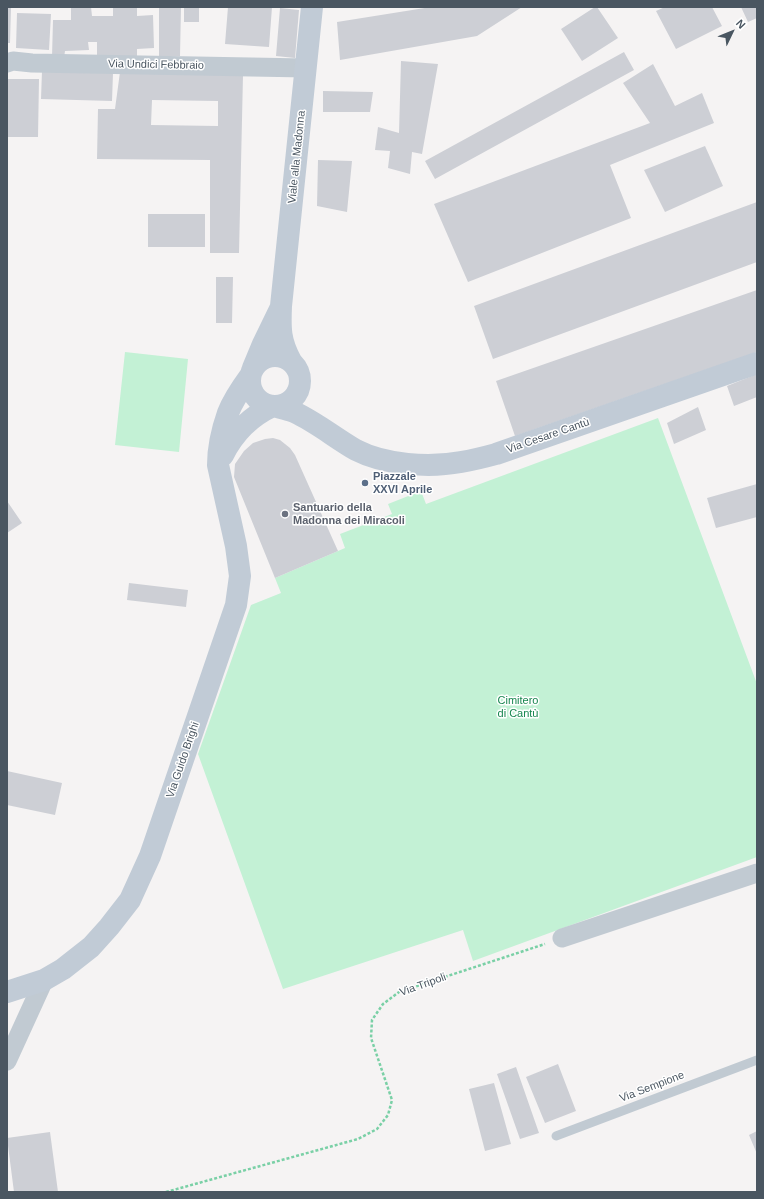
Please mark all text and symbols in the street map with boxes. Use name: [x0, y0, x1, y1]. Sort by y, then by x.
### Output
north arrow: [712, 12, 752, 52]
text: N: [734, 17, 748, 31]
street label: Via Undici Febbraio: [108, 58, 204, 72]
street label: Viale alla Madonna: [286, 110, 308, 204]
street label: Via Cesare Cantù: [505, 416, 591, 456]
place label: Piazzale XXVI Aprile: [373, 470, 432, 496]
marker: Piazzale XXVI Aprile: [360, 478, 370, 488]
place label: Santuario della Madonna dei Miracoli: [293, 501, 405, 527]
marker: Santuario della Madonna dei Miracoli: [280, 509, 290, 519]
park label: Cimitero di Cantù: [498, 694, 538, 720]
street label: Via Guido Brighi: [164, 720, 202, 800]
street label: Via Tripoli: [398, 971, 448, 999]
street label: Via Sempione: [618, 1069, 686, 1105]

